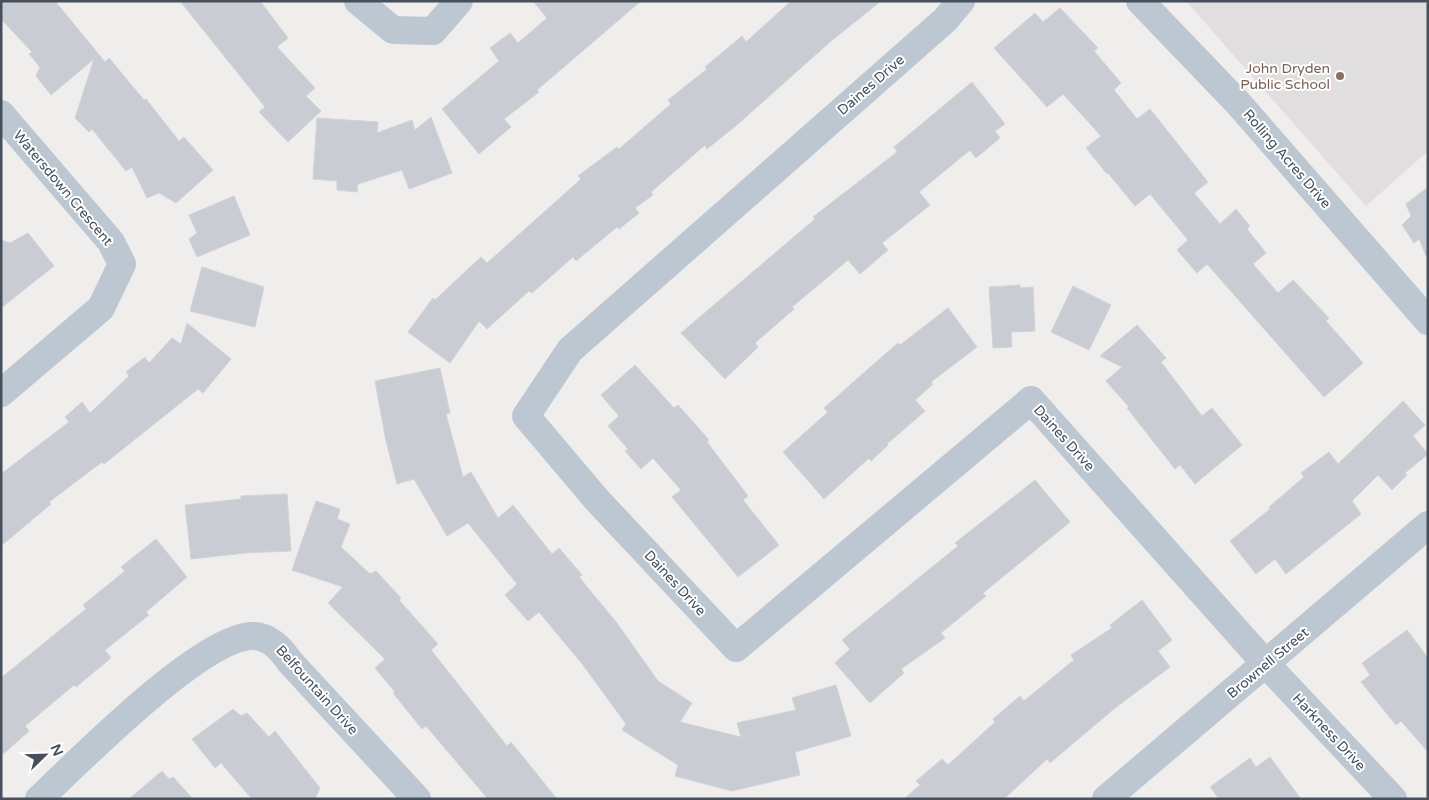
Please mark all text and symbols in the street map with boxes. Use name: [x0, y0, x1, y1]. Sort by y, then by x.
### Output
street label: Daines Drive: [834, 51, 908, 119]
place label: John Dryden Public School: [1240, 60, 1330, 93]
marker: John Dryden Public School: [1334, 70, 1346, 82]
street label: Rolling Acres Drive: [1239, 106, 1335, 212]
street label: Watersdown Crescent: [10, 127, 117, 250]
street label: Daines Drive: [1030, 401, 1098, 475]
street label: Daines Drive: [640, 547, 710, 619]
street label: Brownell Street: [1224, 624, 1313, 702]
street label: Belfountain Drive: [272, 642, 362, 738]
street label: Harkness Drive: [1289, 690, 1369, 774]
north arrow: [20, 730, 70, 780]
text: N: [46, 742, 67, 759]

